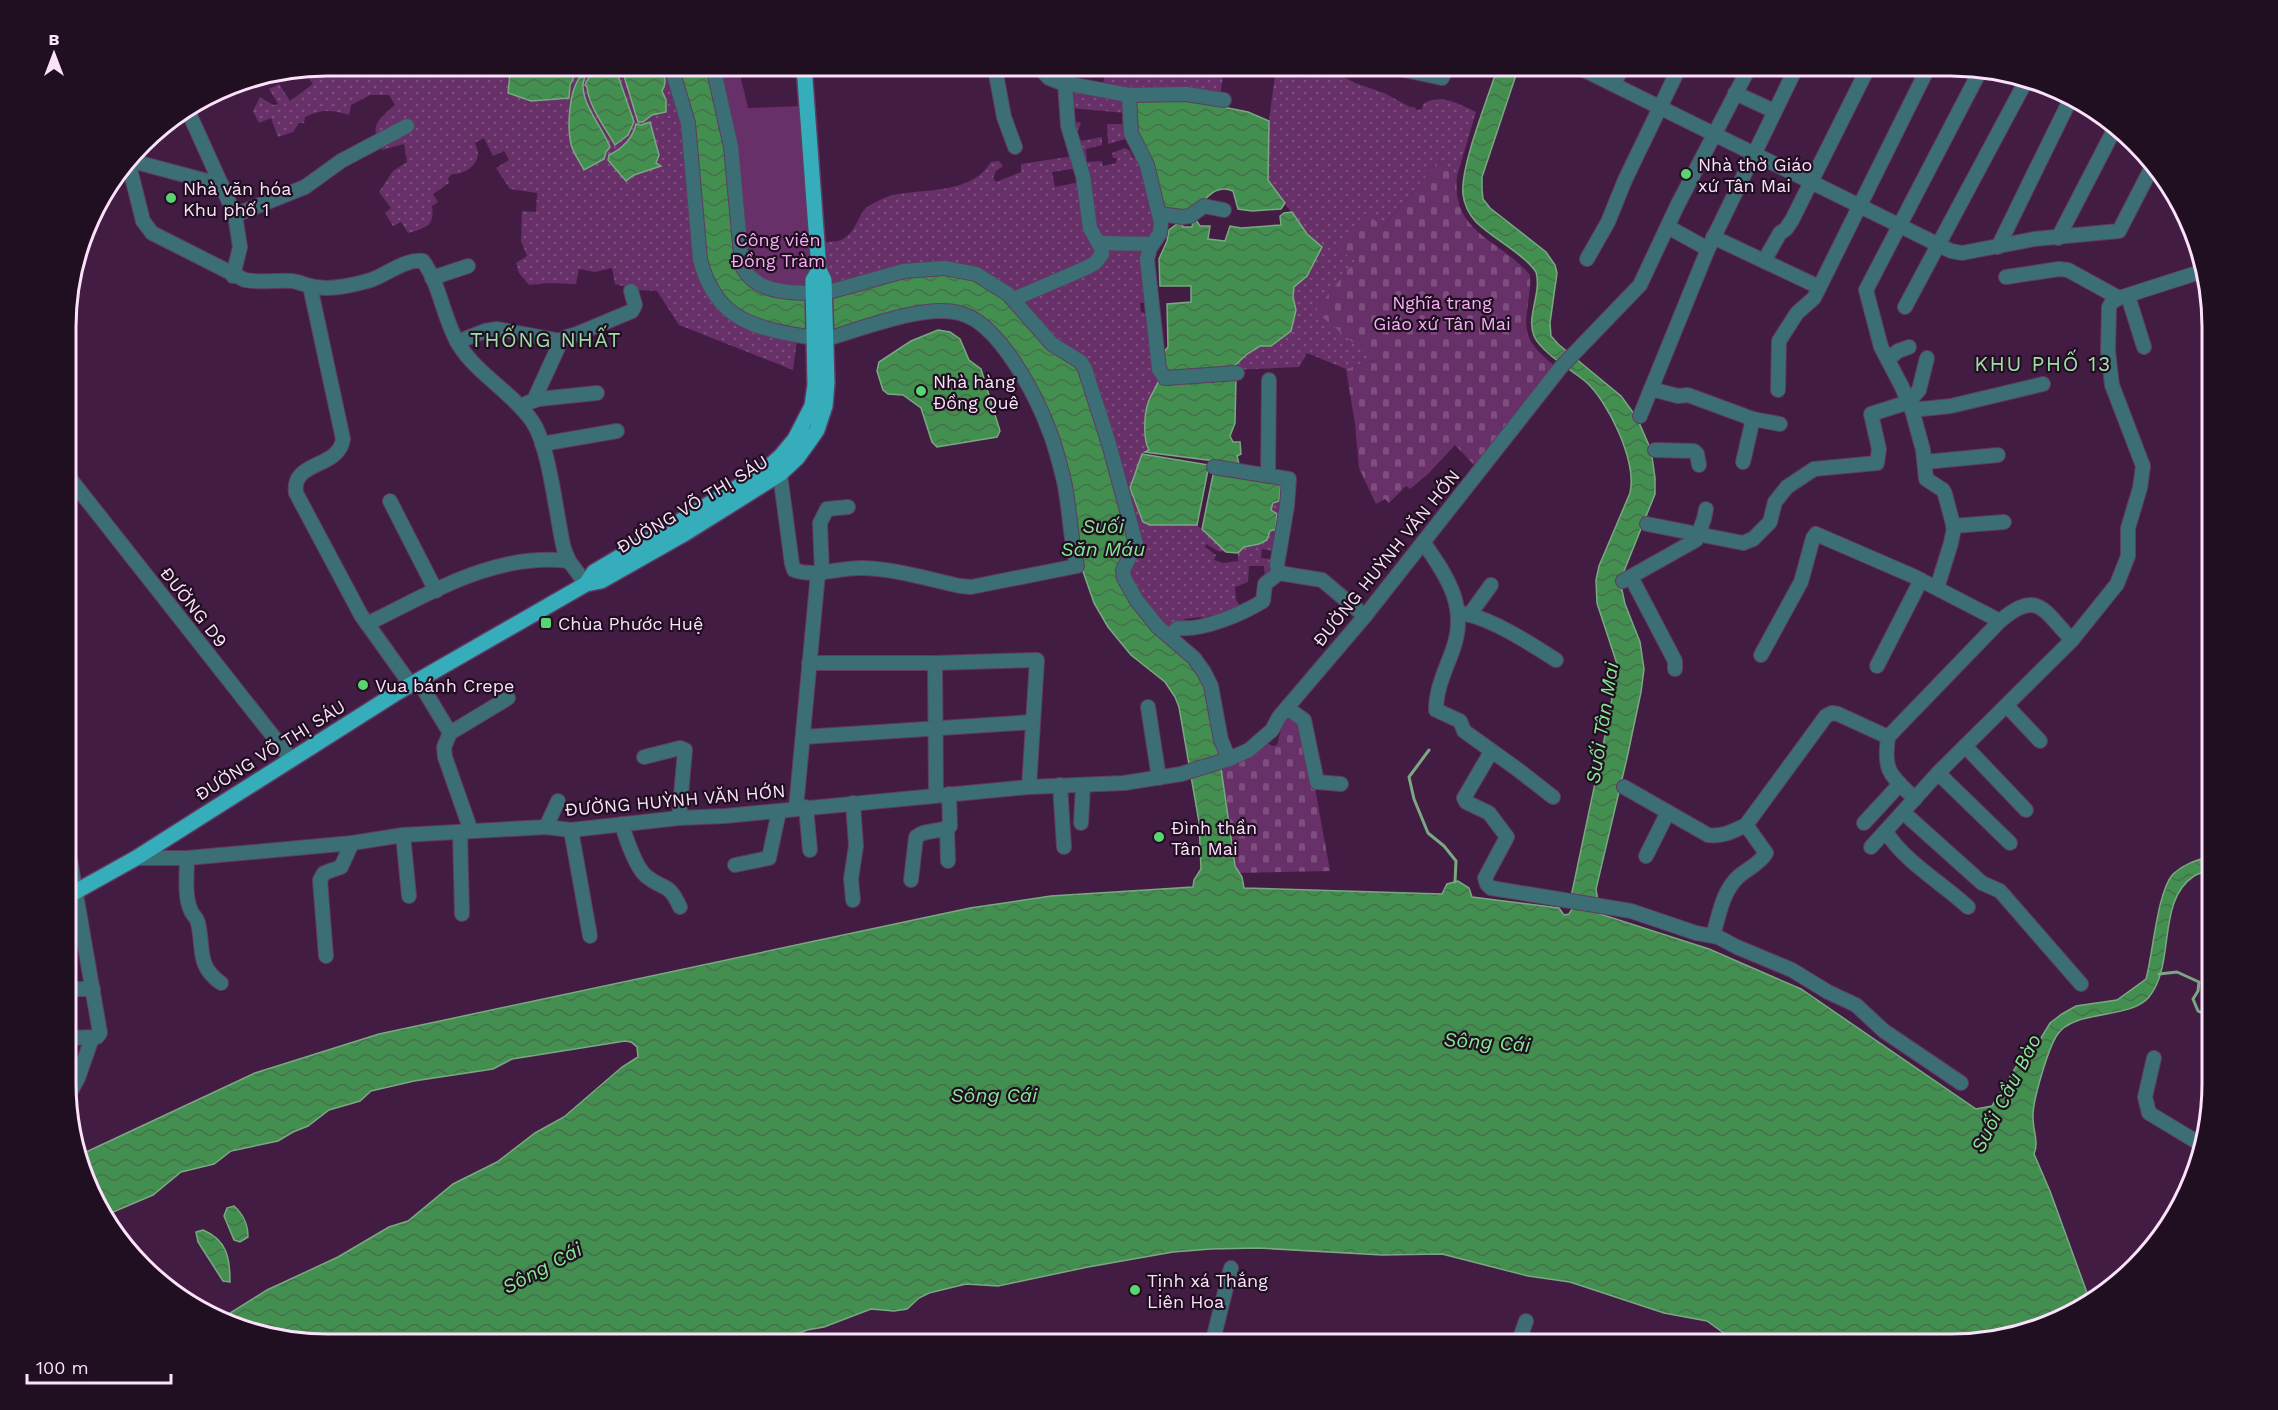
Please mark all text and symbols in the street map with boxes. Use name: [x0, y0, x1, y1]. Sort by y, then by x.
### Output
north arrow: [24, 24, 84, 84]
text: B: [49, 30, 60, 49]
place label: Nhà thờ Giáo xứ Tân Mai: [1698, 154, 1812, 196]
marker: Nhà thờ Giáo xứ Tân Mai: [1679, 167, 1693, 181]
place label: Nhà văn hóa Khu phố 1: [183, 178, 291, 220]
marker: Nhà văn hóa Khu phố 1: [164, 191, 178, 205]
park label: Công viên Đồng Tràm: [731, 229, 825, 271]
park label: Nghĩa trang Giáo xứ Tân Mai: [1373, 292, 1511, 334]
district label: THỐNG NHẤT: [470, 325, 622, 352]
district label: KHU PHỐ 13: [1974, 349, 2112, 376]
place label: Nhà hàng Đồng Quê: [933, 371, 1019, 413]
marker: Nhà hàng Đồng Quê: [914, 384, 928, 398]
street label: ĐƯỜNG VÕ THỊ SÁU: [612, 450, 772, 558]
street label: ĐƯỜNG HUỲNH VĂN HỚN: [1308, 465, 1464, 651]
water label: Suối Săn Máu: [1061, 514, 1145, 561]
street label: ĐƯỜNG D9: [156, 563, 232, 651]
place label: Chùa Phước Huệ: [558, 613, 703, 634]
marker: Chùa Phước Huệ: [539, 616, 553, 630]
water label: Suối Tân Mai: [1581, 660, 1624, 786]
place label: Vua bánh Crepe: [375, 675, 514, 696]
marker: Vua bánh Crepe: [356, 678, 370, 692]
street label: ĐƯỜNG VÕ THỊ SÁU: [191, 695, 349, 805]
street label: ĐƯỜNG HUỲNH VĂN HỚN: [564, 780, 786, 820]
place label: Đình thần Tân Mai: [1171, 817, 1257, 859]
marker: Đình thần Tân Mai: [1152, 830, 1166, 844]
water label: Sông Cái: [1443, 1027, 1532, 1057]
water label: Suối Cầu Bào: [1966, 1030, 2046, 1156]
water label: Sông Cái: [951, 1083, 1038, 1107]
water label: Sông Cái: [498, 1237, 587, 1299]
place label: Tịnh xá Thắng Liên Hoa: [1147, 1270, 1268, 1312]
marker: Tịnh xá Thắng Liên Hoa: [1128, 1283, 1142, 1297]
scale bar: [27, 1347, 171, 1385]
text: 100 m: [36, 1357, 89, 1378]

